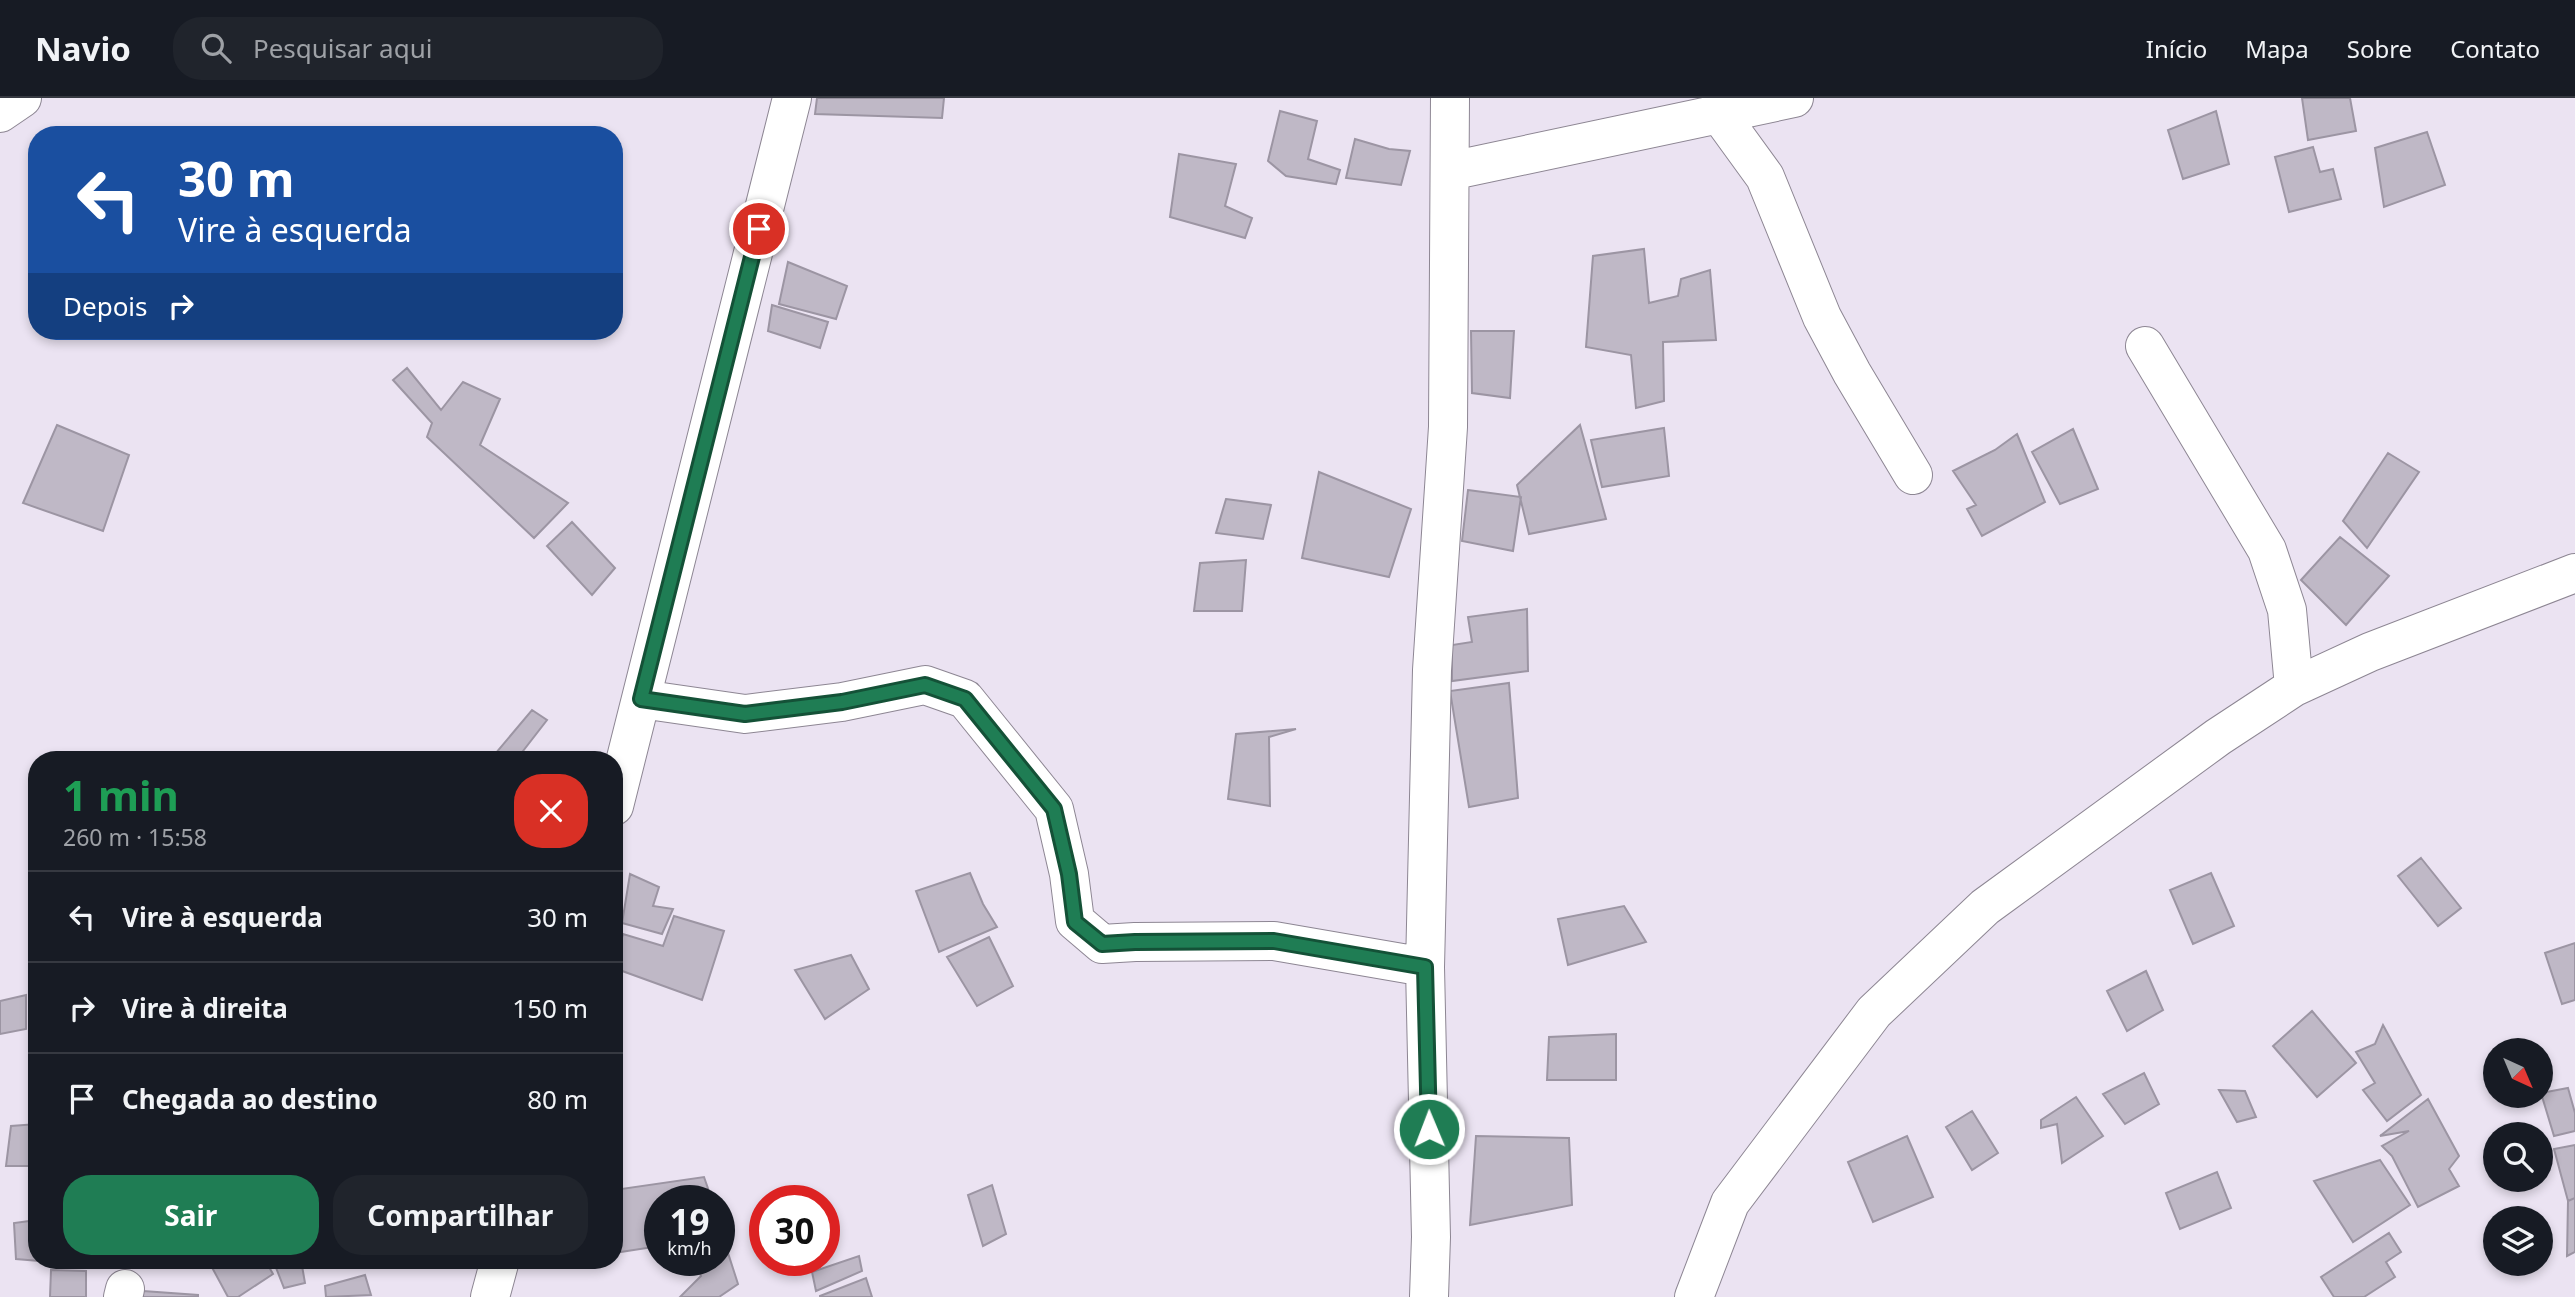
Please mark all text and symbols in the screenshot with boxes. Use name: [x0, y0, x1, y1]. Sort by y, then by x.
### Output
search box: [173, 17, 663, 80]
text: Navio: [35, 26, 131, 71]
icon: search: [197, 29, 235, 67]
text: Pesquisar aqui: [253, 30, 432, 66]
text: Início: [2146, 32, 2207, 65]
text: Mapa: [2245, 32, 2309, 65]
text: Sobre: [2347, 32, 2412, 65]
text: Contato: [2450, 32, 2540, 65]
text: 30 m: [178, 145, 295, 211]
icon: left: [63, 154, 154, 245]
pin: [729, 199, 789, 259]
text: Vire à esquerda: [178, 208, 412, 251]
icon: arrive: [740, 210, 778, 248]
icon: right: [162, 287, 200, 325]
text: Depois: [63, 288, 148, 324]
text: 1 min: [63, 766, 179, 823]
button: close: [514, 774, 588, 848]
text: 260 m · 15:58: [63, 821, 207, 853]
icon: left: [63, 898, 101, 936]
text: Vire à esquerda: [122, 899, 323, 935]
text: 30 m: [527, 899, 588, 935]
icon: right: [63, 989, 101, 1027]
text: Vire à direita: [122, 990, 288, 1026]
text: 150 m: [512, 990, 588, 1026]
north arrow: [2483, 1038, 2553, 1108]
map controls: [2483, 1038, 2553, 1276]
icon: arrive: [63, 1080, 101, 1118]
text: Chegada ao destino: [122, 1081, 378, 1117]
text: 80 m: [527, 1081, 588, 1117]
position arrow: [1392, 1092, 1466, 1166]
button: search: [2483, 1122, 2553, 1192]
button: Sair: [63, 1175, 319, 1255]
button: Compartilhar: [333, 1175, 588, 1255]
speed limit sign: 30: [749, 1185, 840, 1276]
text: 19: [669, 1198, 710, 1245]
button: layers: [2483, 1206, 2553, 1276]
text: km/h: [667, 1236, 712, 1260]

